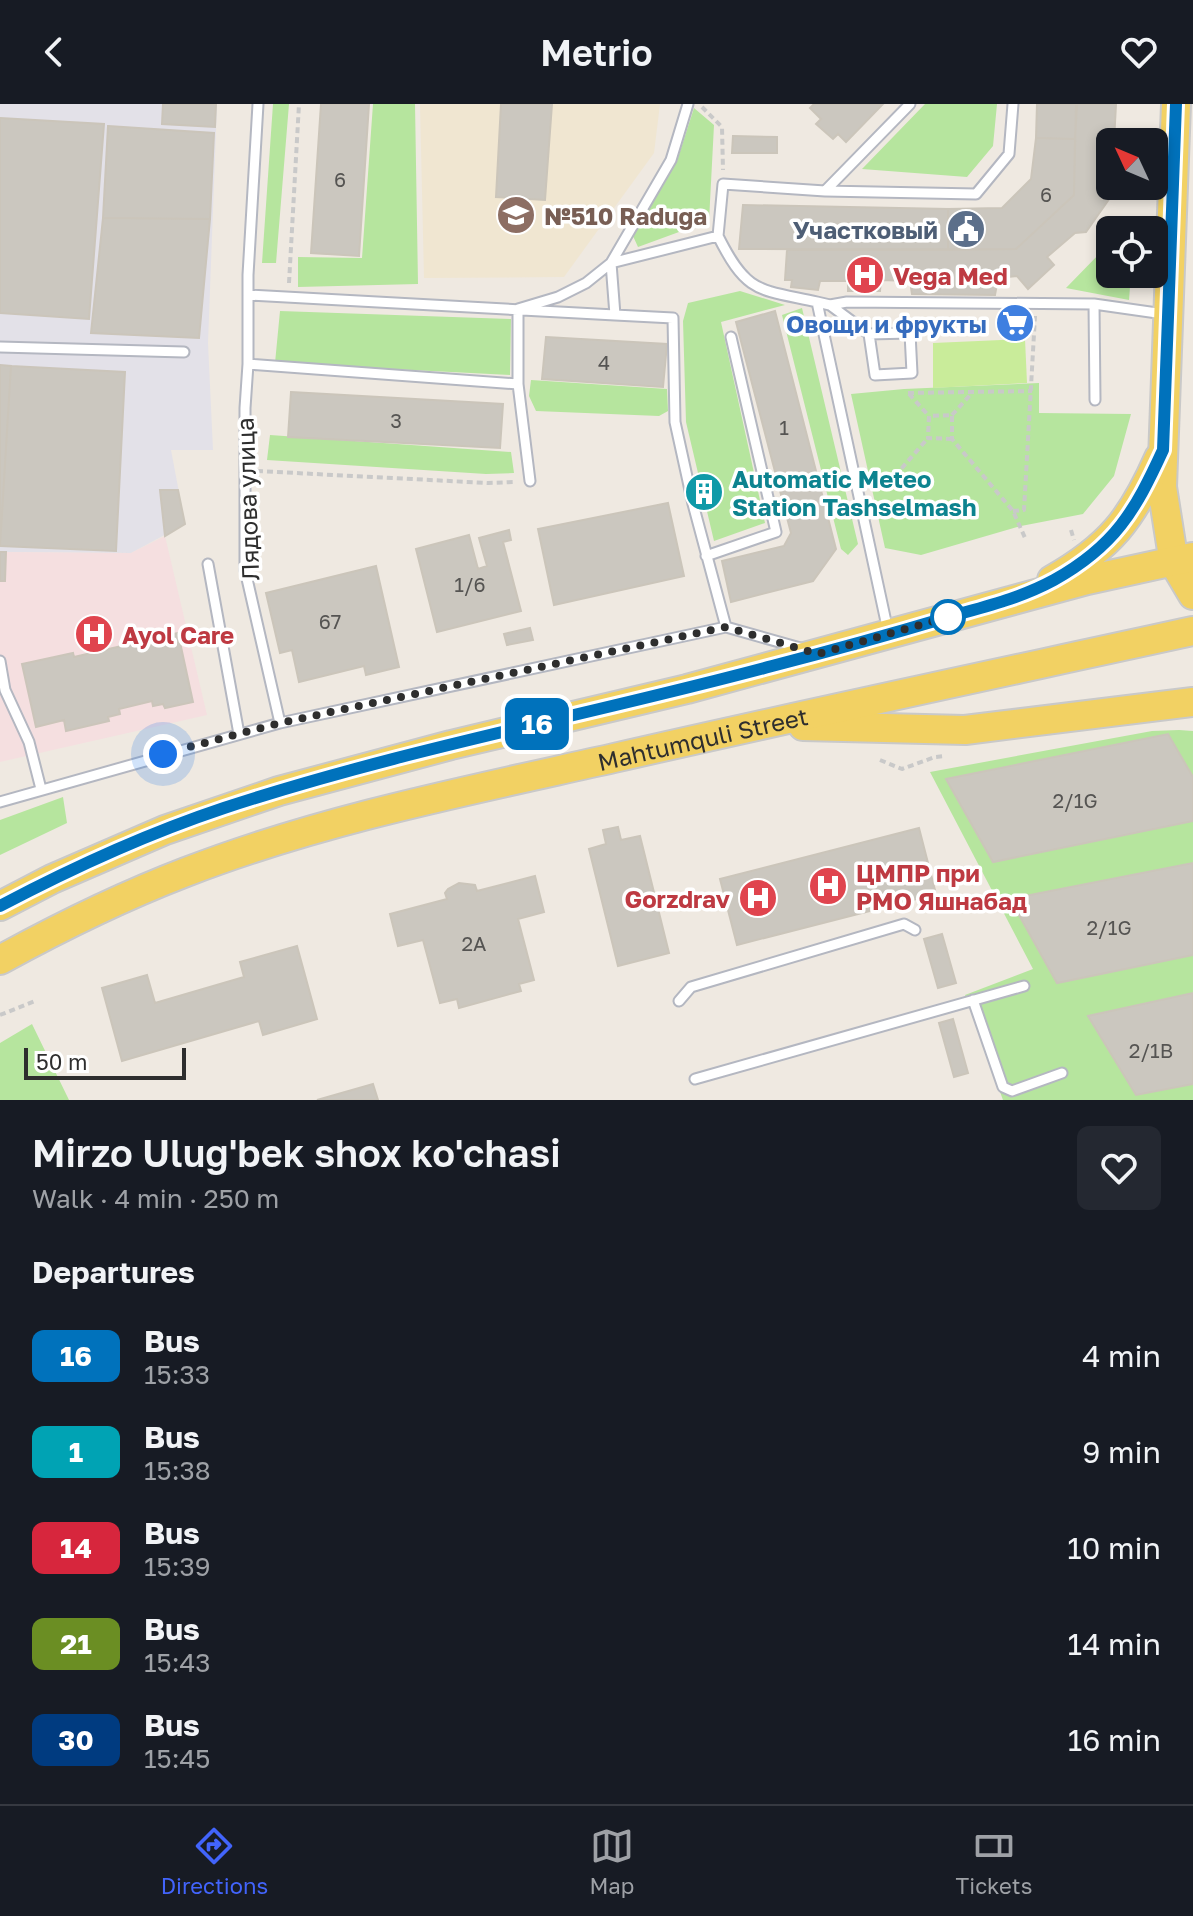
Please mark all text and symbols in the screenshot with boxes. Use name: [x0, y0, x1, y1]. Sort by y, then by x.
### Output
icon: back: [32, 30, 76, 74]
icon: heart: [1117, 30, 1161, 74]
text: Metrio: [540, 31, 653, 74]
north arrow: [1096, 128, 1168, 200]
map controls: [1096, 128, 1168, 288]
house number: 6: [334, 167, 346, 191]
house number: 6: [1040, 182, 1052, 206]
school or university icon: №510 Raduga: [495, 194, 537, 236]
place label: №510 Raduga: [544, 201, 707, 230]
public building icon: Участковый: [945, 208, 987, 250]
place label: Участковый: [793, 215, 938, 244]
button: locate: [1096, 216, 1168, 288]
hospital icon: Vega Med: [844, 254, 886, 296]
place label: Vega Med: [893, 261, 1008, 290]
supermarket icon: Овощи и фрукты: [994, 302, 1036, 344]
place label: Овощи и фрукты: [786, 309, 987, 338]
house number: 4: [598, 350, 610, 374]
house number: 3: [390, 408, 402, 432]
house number: 1: [779, 415, 789, 439]
street label: Лядова улица: [230, 417, 264, 581]
place label: Automatic Meteo Station Tashselmash: [732, 464, 977, 521]
building icon: Automatic Meteo Station Tashselmash: [683, 471, 725, 513]
house number: 1/6: [454, 572, 486, 596]
unlabelled marker: [931, 600, 965, 634]
house number: 67: [319, 609, 341, 633]
hospital icon: Ayol Care: [73, 613, 115, 655]
place label: Ayol Care: [122, 620, 234, 649]
line badge: 16: [501, 698, 573, 750]
street label: Mahtumquli Street: [595, 701, 810, 776]
text: 16: [521, 707, 553, 740]
your location: [143, 734, 183, 774]
house number: 2/1G: [1053, 788, 1098, 812]
place label: ЦМПР при РМО Яшнабад: [856, 858, 1027, 915]
hospital icon: ЦМПР при РМО Яшнабад: [807, 865, 849, 907]
hospital icon: Gorzdrav: [737, 877, 779, 919]
place label: Gorzdrav: [625, 884, 731, 913]
house number: 2/1G: [1087, 915, 1132, 939]
house number: 2A: [462, 931, 487, 955]
house number: 2/1B: [1129, 1038, 1173, 1062]
scale bar: [24, 1044, 186, 1080]
text: 50 m: [36, 1048, 87, 1075]
button: heart: [1077, 1126, 1161, 1210]
text: Mirzo Ulug'bek shox ko'chasi: [32, 1130, 561, 1175]
text: Walk · 4 min · 250 m: [32, 1183, 279, 1214]
text: Departures: [32, 1254, 195, 1290]
text: Bus: [144, 1323, 200, 1359]
text: 4 min: [1082, 1338, 1161, 1374]
text: 16: [60, 1339, 92, 1372]
text: 15:33: [144, 1359, 210, 1390]
text: Bus: [144, 1419, 200, 1455]
text: 9 min: [1082, 1434, 1161, 1470]
text: 1: [69, 1435, 83, 1468]
text: 15:38: [144, 1455, 211, 1486]
text: Bus: [144, 1515, 200, 1551]
text: 10 min: [1067, 1530, 1161, 1566]
text: 14: [60, 1531, 92, 1564]
text: 15:39: [144, 1551, 210, 1582]
text: Bus: [144, 1611, 200, 1647]
text: 14 min: [1068, 1626, 1161, 1662]
text: 21: [60, 1627, 92, 1660]
text: 15:43: [144, 1647, 211, 1678]
text: Bus: [144, 1707, 200, 1743]
text: 16 min: [1068, 1722, 1161, 1758]
text: 30: [58, 1723, 94, 1756]
text: 15:45: [144, 1743, 210, 1774]
tab: Directions: [161, 1824, 268, 1899]
tab: Map: [589, 1824, 634, 1899]
tab: Tickets: [956, 1824, 1032, 1899]

